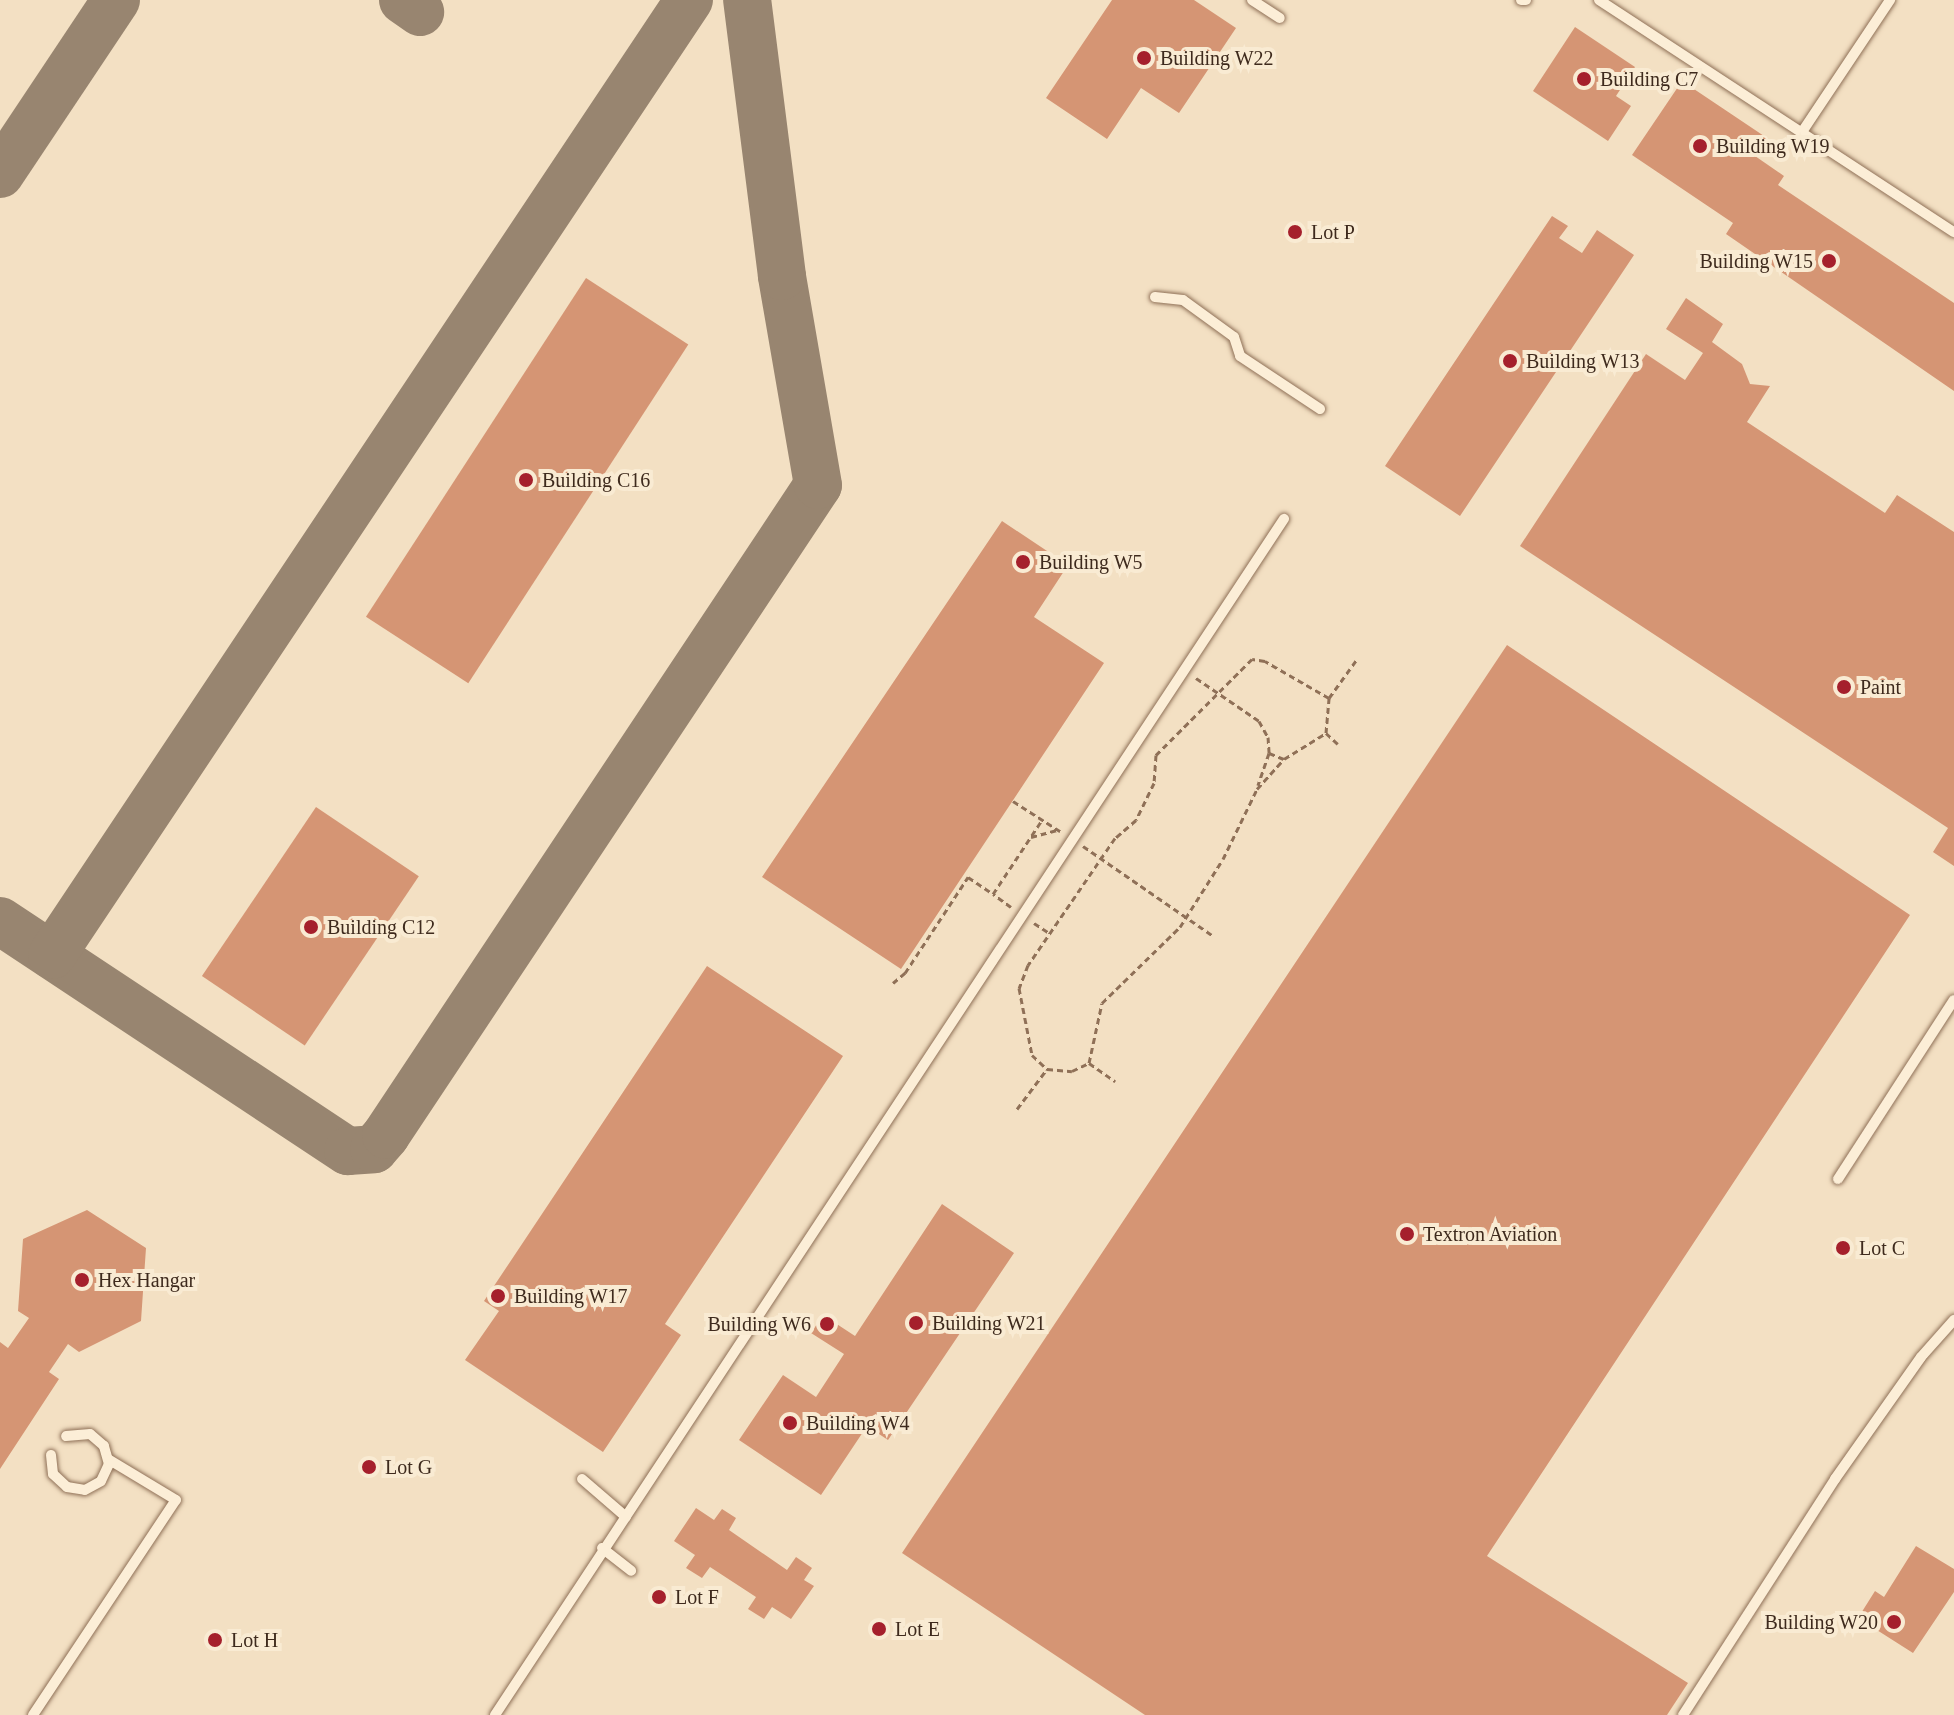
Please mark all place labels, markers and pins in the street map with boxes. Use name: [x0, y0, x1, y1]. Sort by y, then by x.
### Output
place label: Building W22: [1160, 46, 1274, 70]
marker: Building W22: [1135, 49, 1153, 67]
place label: Building C7: [1600, 67, 1698, 91]
marker: Building C7: [1575, 70, 1593, 88]
place label: Building W19: [1716, 134, 1830, 158]
marker: Building W19: [1691, 137, 1709, 155]
place label: Lot P: [1311, 220, 1355, 244]
marker: Lot P: [1286, 223, 1304, 241]
place label: Building W15: [1699, 249, 1813, 273]
marker: Building W15: [1820, 252, 1838, 270]
place label: Building W13: [1526, 349, 1640, 373]
marker: Building W13: [1501, 352, 1519, 370]
place label: Building C16: [542, 468, 650, 492]
marker: Building C16: [517, 471, 535, 489]
place label: Building W5: [1039, 550, 1143, 574]
marker: Building W5: [1014, 553, 1032, 571]
place label: Paint: [1860, 675, 1901, 699]
marker: Paint: [1835, 678, 1853, 696]
place label: Building C12: [327, 915, 435, 939]
marker: Building C12: [302, 918, 320, 936]
place label: Textron Aviation: [1423, 1222, 1558, 1246]
marker: Textron Aviation: [1398, 1225, 1416, 1243]
place label: Lot C: [1859, 1236, 1905, 1260]
marker: Lot C: [1834, 1239, 1852, 1257]
place label: Hex Hangar: [98, 1268, 195, 1292]
marker: Hex Hangar: [73, 1271, 91, 1289]
place label: Building W17: [514, 1284, 628, 1308]
marker: Building W17: [489, 1287, 507, 1305]
place label: Building W21: [932, 1311, 1046, 1335]
place label: Building W6: [707, 1312, 811, 1336]
marker: Building W21: [907, 1314, 925, 1332]
marker: Building W6: [818, 1315, 836, 1333]
place label: Building W4: [806, 1411, 910, 1435]
marker: Building W4: [781, 1414, 799, 1432]
place label: Lot G: [385, 1455, 432, 1479]
marker: Lot G: [360, 1458, 378, 1476]
place label: Lot F: [675, 1585, 719, 1609]
marker: Lot F: [650, 1588, 668, 1606]
place label: Building W20: [1764, 1610, 1878, 1634]
marker: Building W20: [1885, 1613, 1903, 1631]
place label: Lot E: [895, 1617, 940, 1641]
marker: Lot E: [870, 1620, 888, 1638]
place label: Lot H: [231, 1628, 278, 1652]
marker: Lot H: [206, 1631, 224, 1649]

